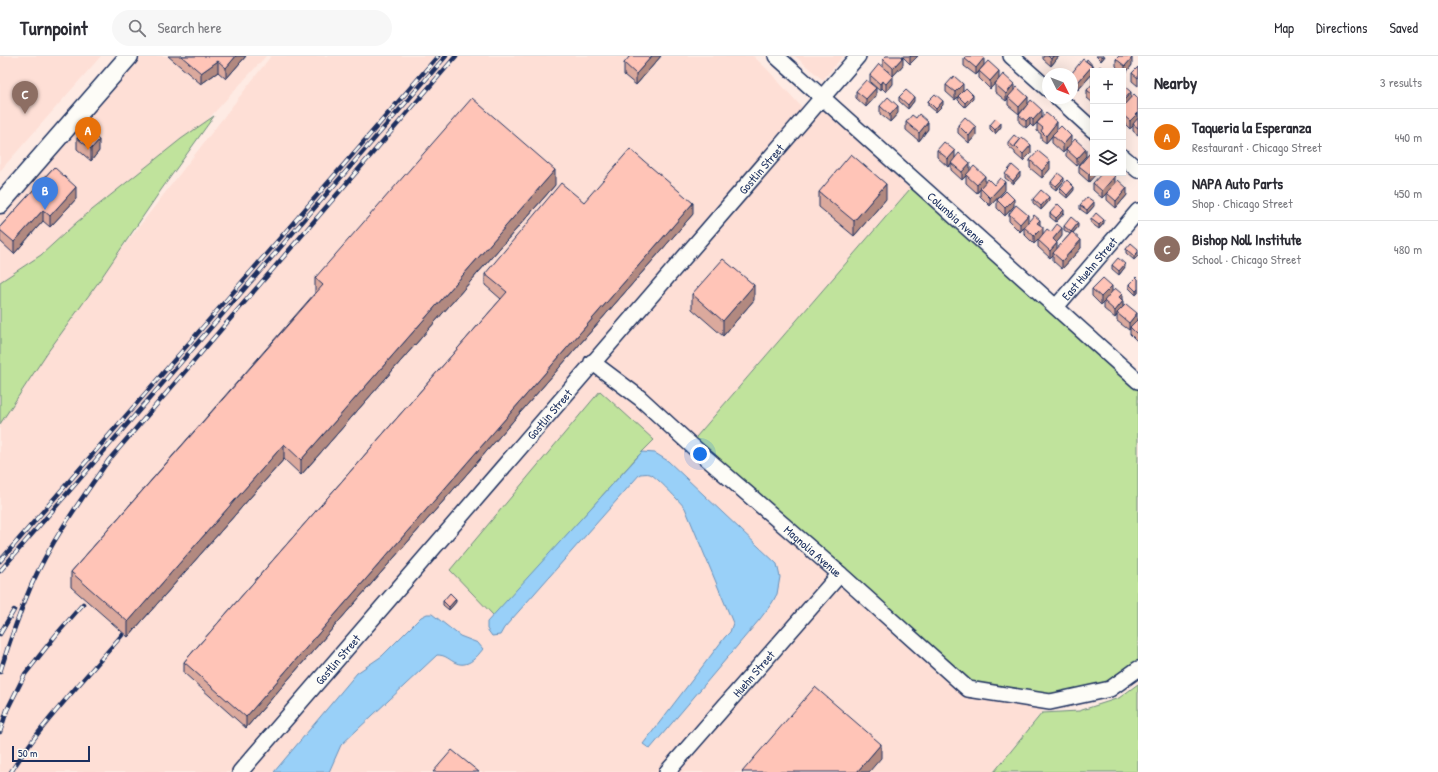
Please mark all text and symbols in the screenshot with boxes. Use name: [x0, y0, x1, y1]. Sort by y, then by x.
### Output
search box: [112, 10, 392, 46]
text: Turnpoint: [20, 15, 88, 41]
icon: search: [126, 17, 148, 39]
text: Search here: [158, 17, 222, 38]
text: Map: [1274, 18, 1294, 37]
text: Directions: [1316, 18, 1367, 37]
text: Saved: [1389, 18, 1418, 37]
north arrow: [1042, 68, 1078, 104]
map controls: [1090, 68, 1126, 176]
button: +: [1090, 68, 1126, 104]
text: Nearby: [1154, 71, 1197, 94]
text: 3 results: [1380, 73, 1422, 91]
pin: C: [12, 81, 38, 114]
button: −: [1090, 104, 1126, 140]
pin: A: [75, 117, 101, 150]
text: Taqueria la Esperanza: [1192, 117, 1311, 138]
text: A: [1164, 128, 1170, 146]
text: 440 m: [1395, 128, 1422, 146]
text: Restaurant · Chicago Street: [1192, 138, 1322, 156]
street label: Gostlin Street: [734, 139, 788, 197]
button: layers: [1090, 140, 1126, 176]
text: NAPA Auto Parts: [1192, 173, 1283, 194]
pin: B: [32, 177, 58, 210]
text: B: [1164, 184, 1170, 202]
text: 450 m: [1394, 184, 1422, 202]
street label: Columbia Avenue: [924, 188, 990, 249]
text: Shop · Chicago Street: [1192, 194, 1293, 212]
text: Bishop Noll Institute: [1192, 229, 1302, 250]
street label: East Huehn Street: [1057, 232, 1121, 303]
text: C: [1163, 240, 1171, 258]
text: 480 m: [1394, 240, 1422, 258]
text: School · Chicago Street: [1192, 250, 1301, 268]
street label: Gostlin Street: [523, 384, 576, 443]
your location: [690, 444, 710, 464]
street label: Magnolia Avenue: [781, 521, 846, 581]
street label: Gostlin Street: [311, 630, 364, 688]
street label: Huehn Street: [728, 646, 779, 700]
scale bar: [12, 744, 90, 763]
text: 50 m: [18, 746, 38, 760]

